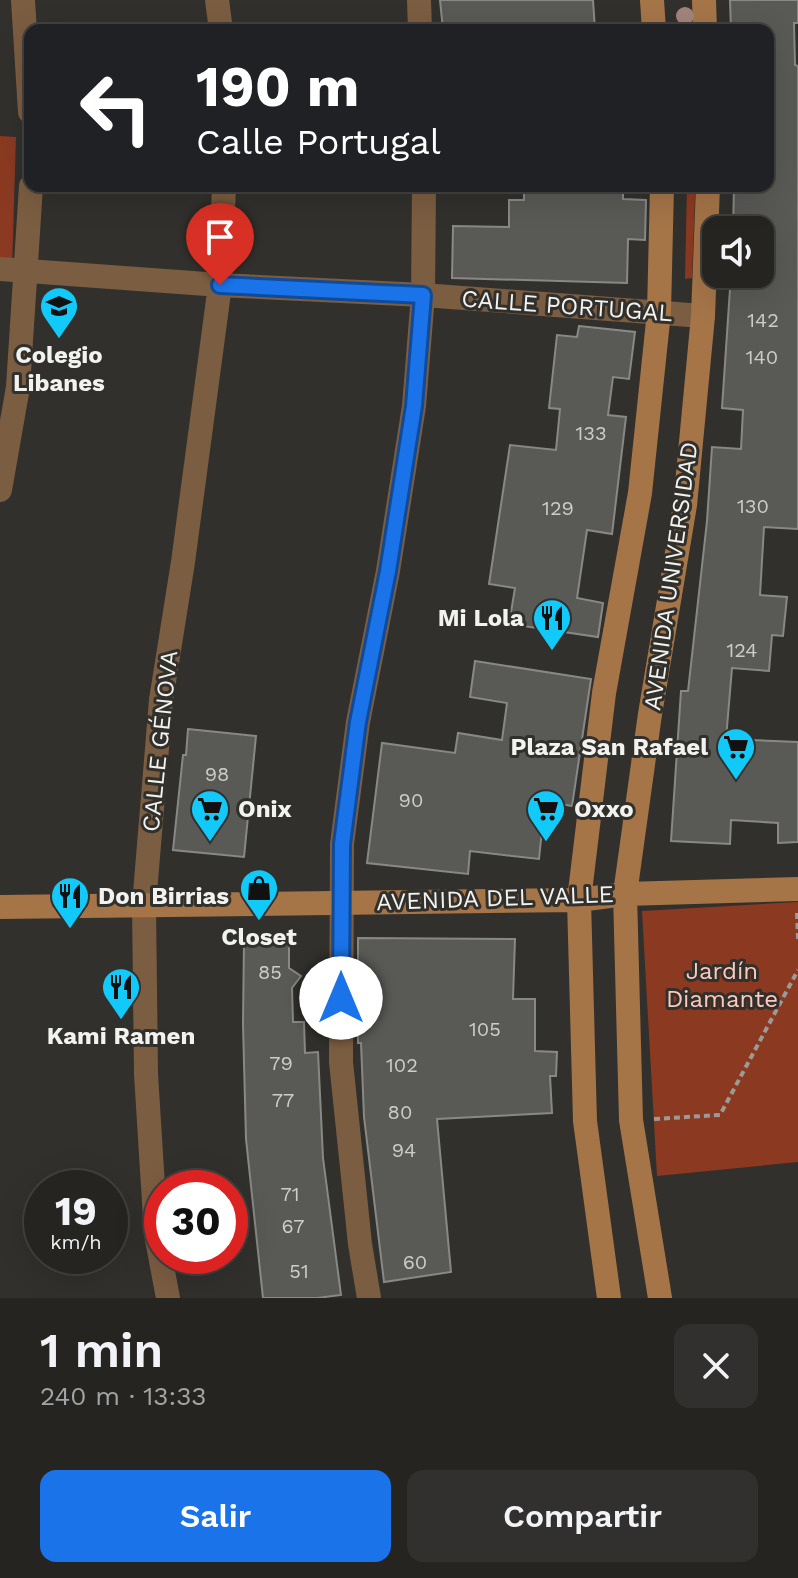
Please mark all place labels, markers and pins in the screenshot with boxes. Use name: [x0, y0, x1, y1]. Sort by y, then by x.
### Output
pin: [186, 203, 254, 285]
school or university icon: Colegio Libanes: [38, 285, 80, 340]
place label: Colegio Libanes: [13, 341, 105, 397]
restaurant icon: Mi Lola: [531, 597, 573, 652]
place label: Mi Lola: [438, 604, 524, 632]
supermarket icon: Plaza San Rafael: [715, 726, 757, 781]
place label: Plaza San Rafael: [510, 733, 708, 761]
supermarket icon: Onix: [189, 788, 231, 843]
supermarket icon: Oxxo: [525, 788, 567, 843]
place label: Onix: [238, 795, 292, 823]
place label: Oxxo: [574, 795, 634, 823]
shop icon: Closet: [238, 867, 280, 922]
restaurant icon: Don Birrias: [49, 875, 91, 930]
place label: Don Birrias: [98, 882, 229, 910]
place label: Closet: [221, 923, 297, 951]
restaurant icon: Kami Ramen: [100, 966, 142, 1021]
place label: Kami Ramen: [47, 1022, 195, 1050]

